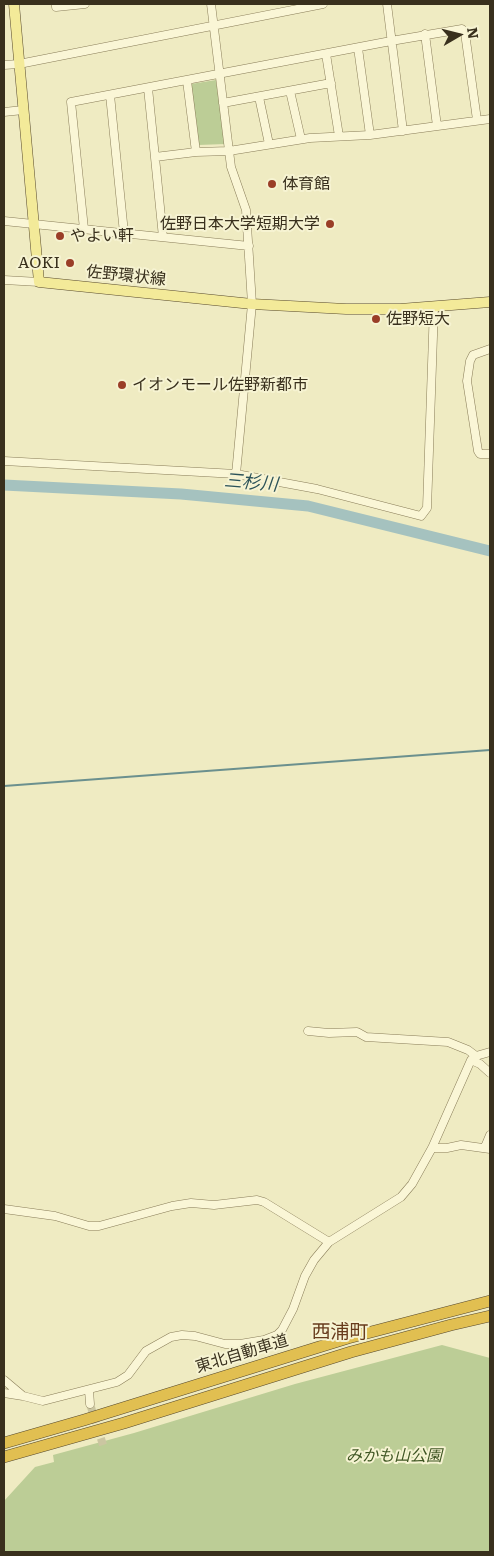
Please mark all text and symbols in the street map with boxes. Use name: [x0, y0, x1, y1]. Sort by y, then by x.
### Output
north arrow: [434, 10, 484, 60]
text: N: [463, 26, 485, 40]
place label: 体育館: [282, 174, 330, 194]
marker: 体育館: [266, 178, 278, 190]
place label: 佐野日本大学短期大学: [160, 214, 320, 234]
marker: 佐野日本大学短期大学: [324, 218, 336, 230]
place label: やよい軒: [70, 226, 134, 246]
marker: やよい軒: [54, 230, 66, 242]
place label: AOKI: [18, 253, 60, 273]
marker: AOKI: [64, 257, 76, 269]
street label: 佐野環状線: [85, 262, 167, 290]
place label: 佐野短大: [386, 309, 450, 329]
marker: 佐野短大: [370, 313, 382, 325]
place label: イオンモール佐野新都市: [132, 375, 308, 395]
marker: イオンモール佐野新都市: [116, 379, 128, 391]
water label: 三杉川: [223, 470, 279, 496]
district label: 西浦町: [312, 1321, 368, 1343]
street label: 東北自動車道: [193, 1331, 291, 1377]
park label: みかも山公園: [346, 1446, 442, 1466]

